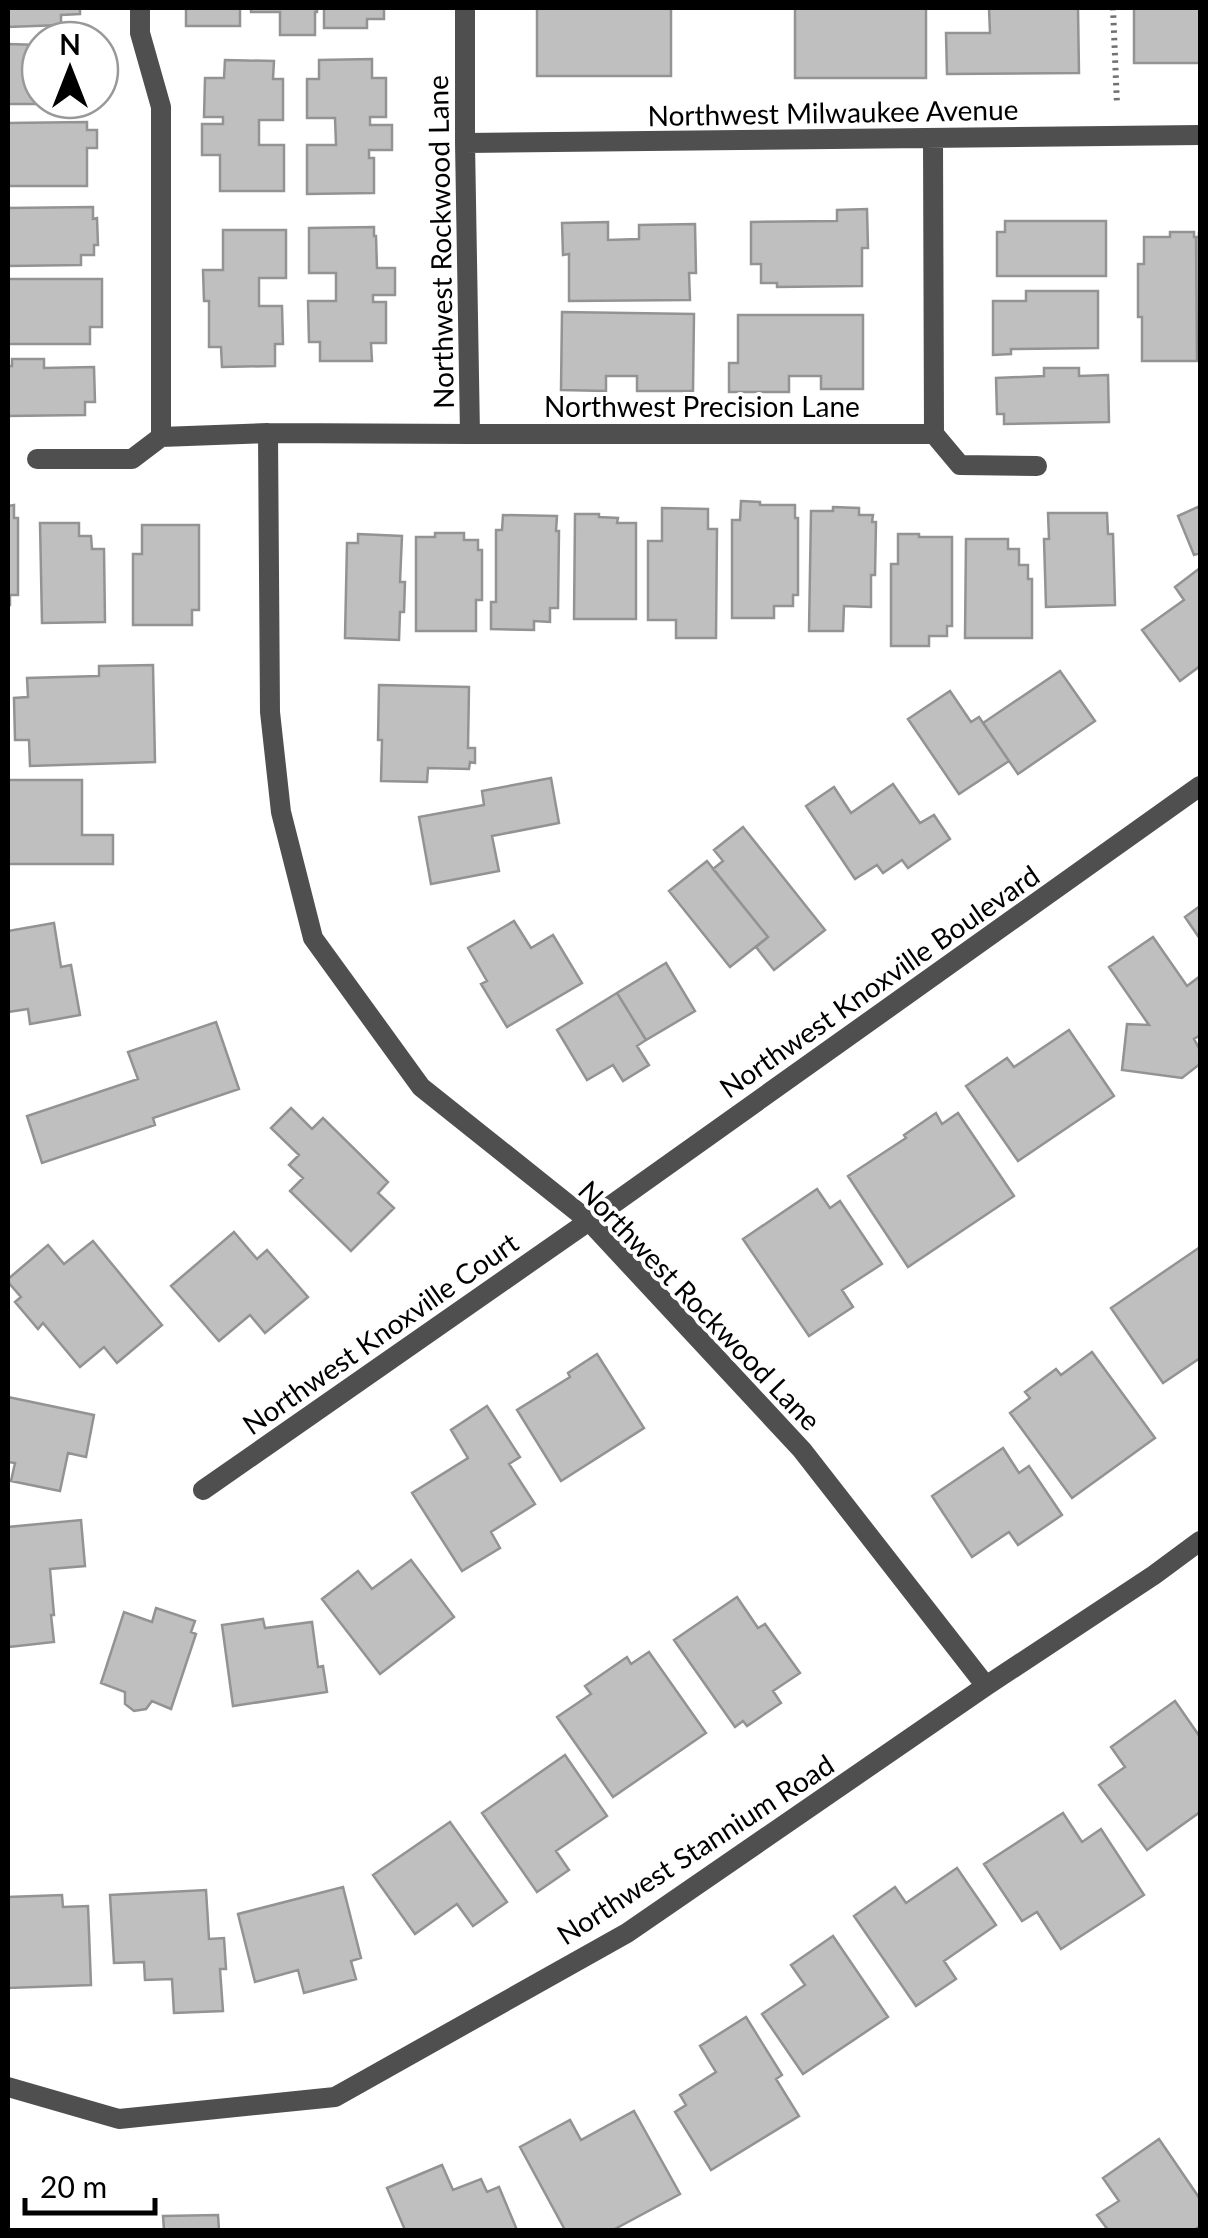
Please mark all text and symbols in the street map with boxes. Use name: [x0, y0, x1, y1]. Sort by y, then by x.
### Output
north arrow: [20, 20, 120, 120]
text: N: [59, 27, 81, 61]
street label: Northwest Rockwood Lane: [420, 75, 460, 409]
street label: Northwest Milwaukee Avenue: [647, 92, 1019, 132]
street label: Northwest Precision Lane: [544, 389, 860, 423]
street label: Northwest Knoxville Boulevard: [713, 858, 1045, 1104]
street label: Northwest Rockwood Lane: [572, 1173, 828, 1437]
street label: Northwest Knoxville Court: [236, 1225, 524, 1441]
street label: Northwest Stannium Road: [550, 1747, 840, 1951]
scale bar: [25, 2153, 155, 2215]
text: 20 m: [40, 2168, 107, 2204]

